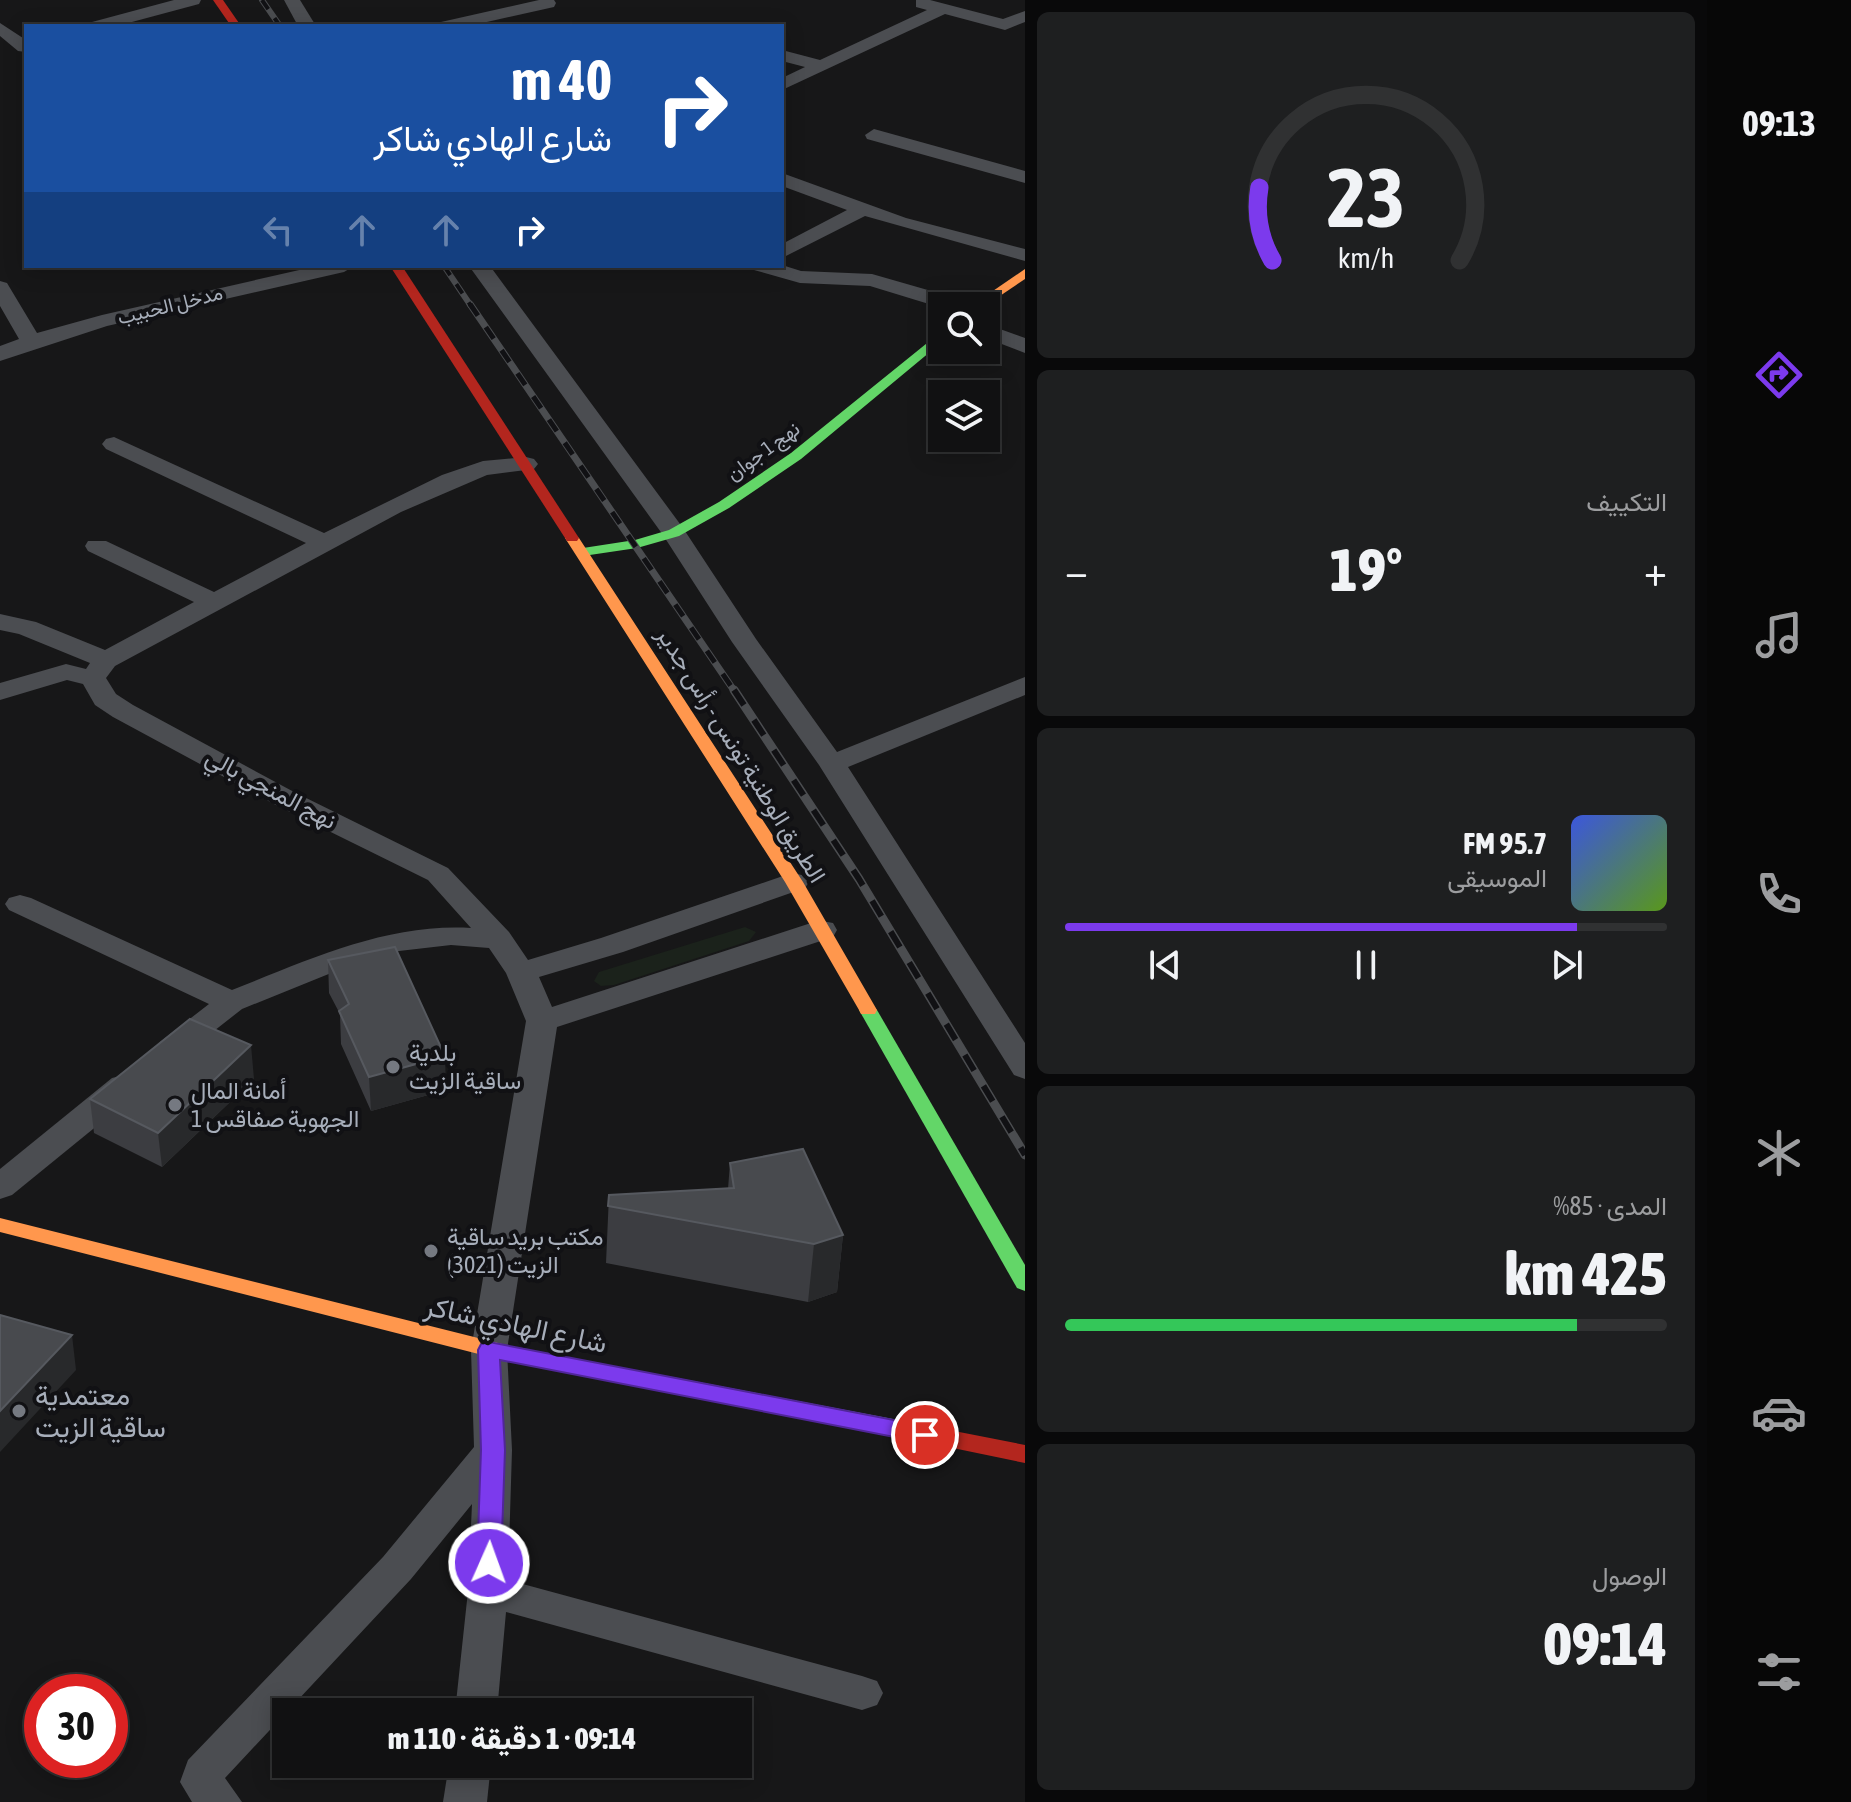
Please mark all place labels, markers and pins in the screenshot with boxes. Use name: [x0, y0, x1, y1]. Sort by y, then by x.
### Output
place label: بلدية ساقية الزيت: [409, 1039, 521, 1096]
marker: بلدية ساقية الزيت: [384, 1058, 402, 1076]
place label: أمانة المال الجهوية صفاقس 1: [191, 1077, 359, 1134]
marker: أمانة المال الجهوية صفاقس 1: [166, 1096, 184, 1114]
place label: مكتب بريد ساقية الزيت (3021): [447, 1223, 603, 1280]
marker: مكتب بريد ساقية الزيت (3021): [422, 1242, 440, 1260]
place label: معتمدية ساقية الزيت: [35, 1379, 166, 1445]
pin: [891, 1401, 959, 1469]
marker: معتمدية ساقية الزيت: [10, 1402, 28, 1420]

